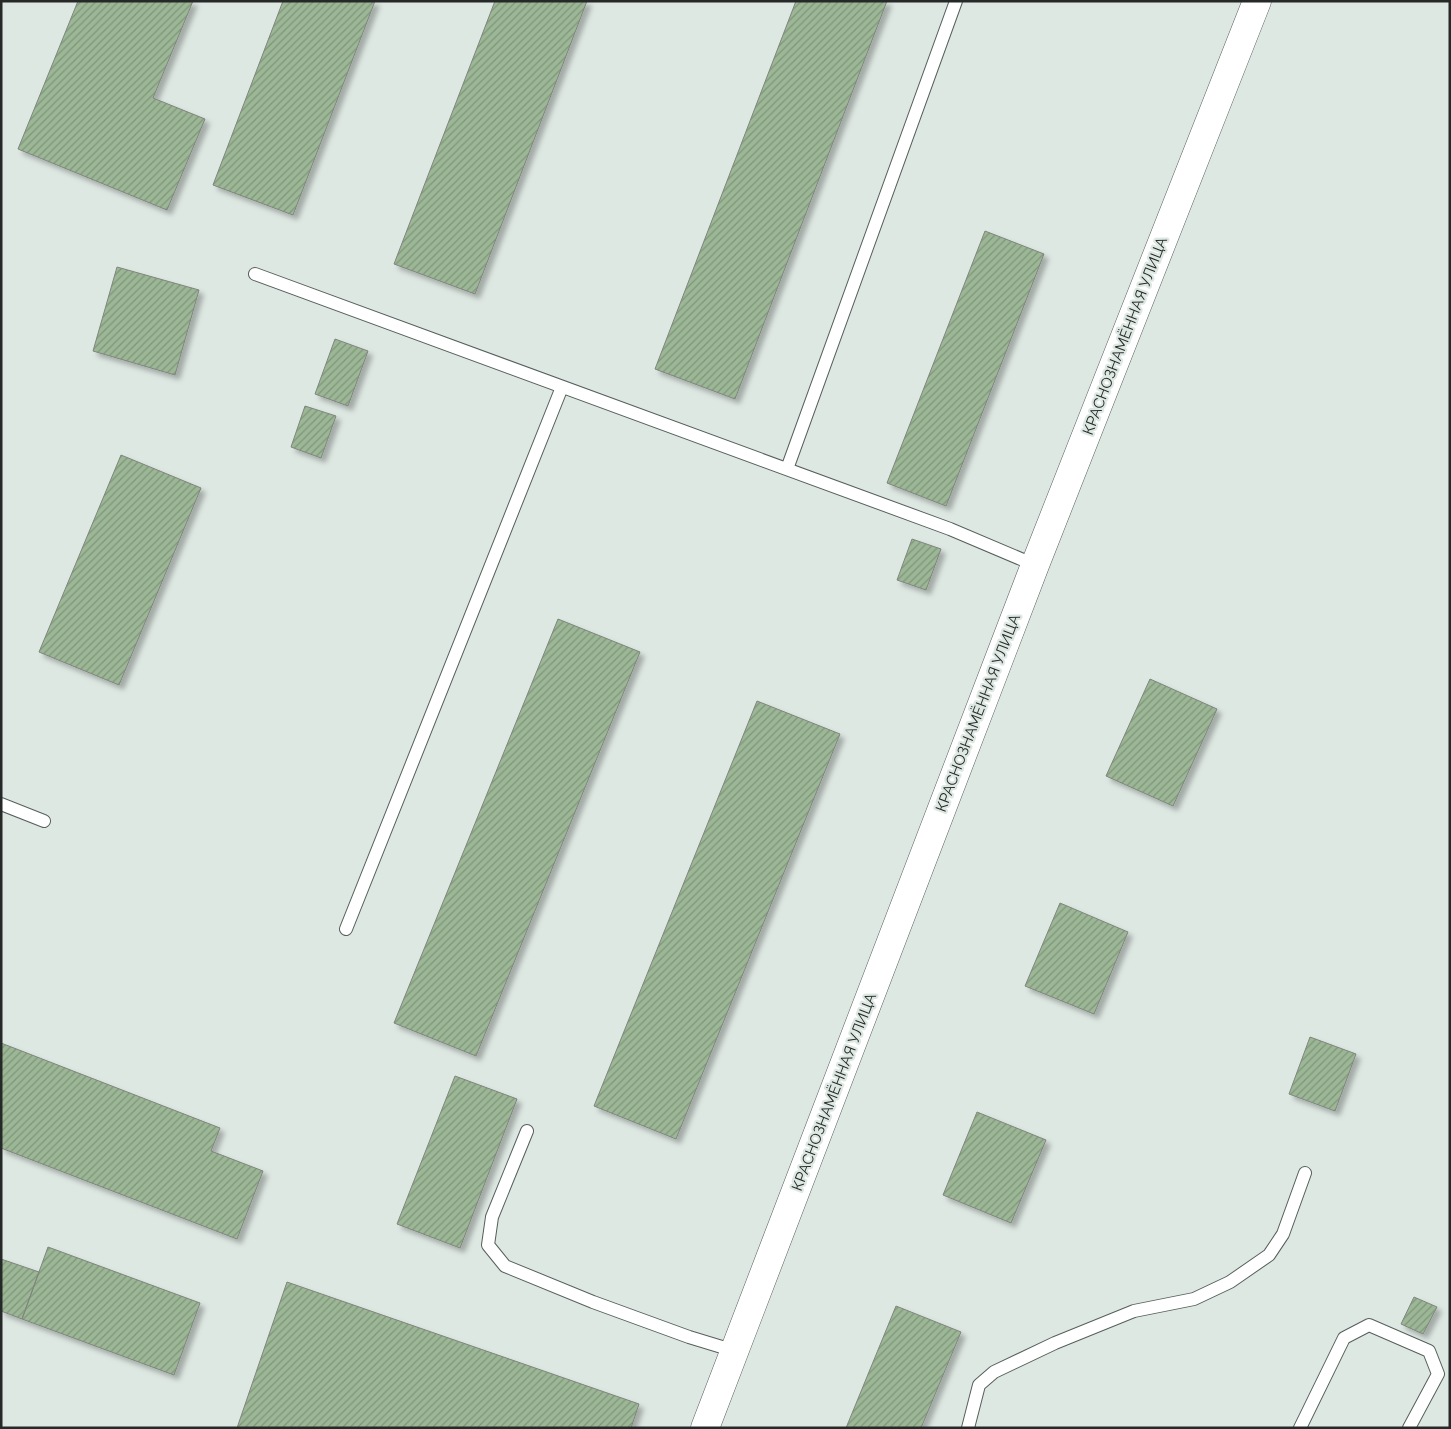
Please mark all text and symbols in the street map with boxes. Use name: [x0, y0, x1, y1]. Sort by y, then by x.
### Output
street label: КРАСНОЗНАМЁННАЯ УЛИЦА: [1078, 234, 1171, 437]
street label: КРАСНОЗНАМЁННАЯ УЛИЦА: [931, 611, 1024, 814]
street label: КРАСНОЗНАМЁННАЯ УЛИЦА: [787, 990, 880, 1193]

